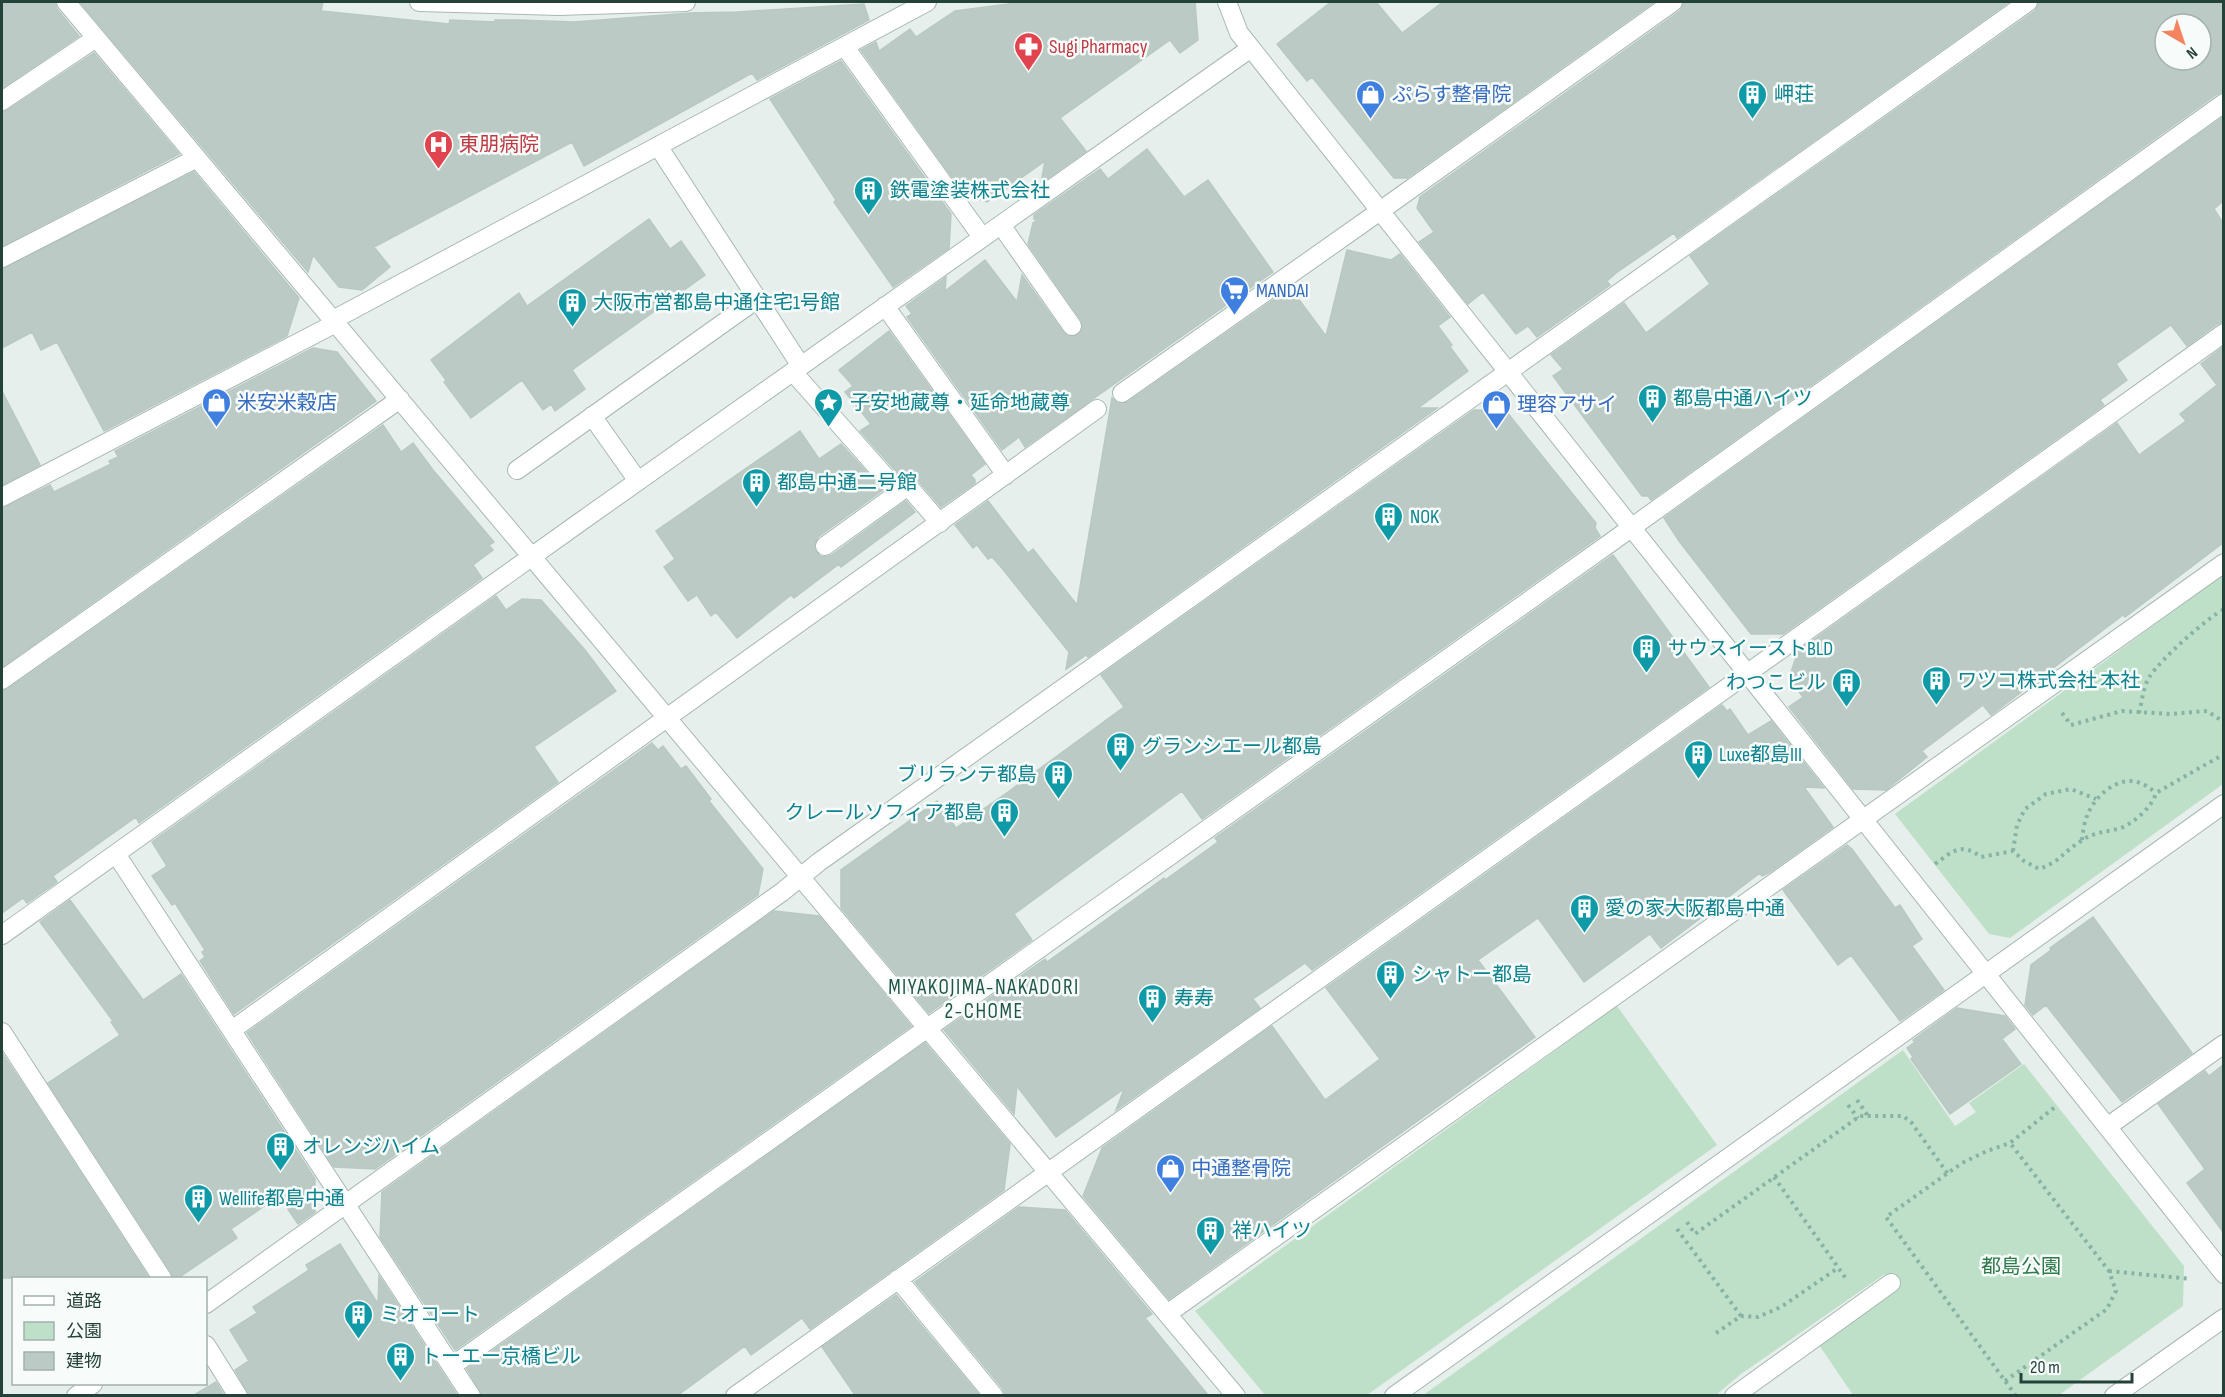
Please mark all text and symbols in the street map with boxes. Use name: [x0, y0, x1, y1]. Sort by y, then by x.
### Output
north arrow: [2153, 12, 2213, 72]
pharmacy icon: Sugi Pharmacy: [1012, 30, 1044, 72]
place label: Sugi Pharmacy: [1049, 35, 1148, 59]
text: N: [2182, 42, 2201, 63]
shop icon: ぷらす整骨院: [1355, 78, 1387, 120]
building icon: 岬荘: [1737, 78, 1769, 120]
place label: ぷらす整骨院: [1392, 83, 1512, 107]
place label: 岬荘: [1774, 83, 1814, 107]
hospital icon: 東朋病院: [422, 128, 454, 170]
place label: 東朋病院: [459, 133, 539, 157]
building icon: 鉄電塗装株式会社: [853, 174, 885, 216]
place label: 鉄電塗装株式会社: [890, 179, 1050, 203]
supermarket icon: MANDAI: [1219, 274, 1251, 316]
place label: MANDAI: [1256, 279, 1309, 303]
building icon: 大阪市営都島中通住宅1号館: [556, 286, 588, 328]
place label: 大阪市営都島中通住宅1号館: [593, 291, 840, 315]
building icon: 都島中通ハイツ: [1636, 382, 1668, 424]
shop icon: 米安米穀店: [200, 386, 232, 428]
place icon: 子安地蔵尊・延命地蔵尊: [813, 386, 845, 428]
place label: 都島中通ハイツ: [1673, 387, 1813, 411]
shop icon: 理容アサイ: [1480, 388, 1512, 430]
place label: 米安米穀店: [237, 391, 337, 415]
place label: 子安地蔵尊・延命地蔵尊: [850, 391, 1070, 415]
place label: 理容アサイ: [1517, 393, 1617, 417]
building icon: 都島中通二号館: [740, 466, 772, 508]
place label: 都島中通二号館: [777, 471, 917, 495]
building icon: NOK: [1373, 500, 1405, 542]
place label: NOK: [1410, 505, 1439, 529]
building icon: サウスイーストBLD: [1631, 632, 1663, 674]
place label: サウスイーストBLD: [1668, 637, 1833, 661]
building icon: ワツコ株式会社 本社: [1920, 664, 1952, 706]
building icon: わつこビル: [1831, 666, 1863, 708]
place label: ワツコ株式会社 本社: [1957, 669, 2140, 693]
place label: わつこビル: [1726, 671, 1826, 695]
building icon: グランシエール都島: [1105, 730, 1137, 772]
place label: グランシエール都島: [1142, 735, 1322, 759]
building icon: Luxe都島III: [1682, 738, 1714, 780]
place label: Luxe都島III: [1719, 743, 1802, 767]
building icon: ブリランテ都島: [1042, 758, 1074, 800]
place label: ブリランテ都島: [897, 763, 1037, 787]
building icon: クレールソフィア都島: [989, 796, 1021, 838]
place label: クレールソフィア都島: [784, 801, 984, 825]
building icon: 愛の家大阪都島中通: [1568, 892, 1600, 934]
place label: 愛の家大阪都島中通: [1605, 897, 1785, 921]
building icon: シャトー都島: [1375, 958, 1407, 1000]
place label: シャトー都島: [1412, 963, 1532, 987]
district label: MIYAKOJIMA-NAKADORI 2-CHOME: [888, 975, 1080, 1024]
building icon: 寿寿: [1137, 982, 1169, 1024]
place label: 寿寿: [1174, 987, 1214, 1011]
building icon: オレンジハイム: [265, 1130, 297, 1172]
place label: オレンジハイム: [302, 1135, 440, 1159]
shop icon: 中通整骨院: [1154, 1152, 1186, 1194]
place label: 中通整骨院: [1191, 1157, 1291, 1181]
building icon: Wellife都島中通: [182, 1182, 214, 1224]
place label: Wellife都島中通: [219, 1187, 345, 1211]
building icon: 祥ハイツ: [1195, 1214, 1227, 1256]
place label: 祥ハイツ: [1232, 1219, 1312, 1243]
park label: 都島公園: [1981, 1255, 2061, 1279]
legend: [12, 1277, 207, 1385]
text: 道路: [66, 1291, 102, 1312]
building icon: ミオコート: [343, 1298, 375, 1340]
place label: ミオコート: [380, 1303, 480, 1327]
text: 公園: [66, 1321, 102, 1342]
building icon: トーエー京橋ビル: [384, 1340, 416, 1382]
place label: トーエー京橋ビル: [421, 1345, 581, 1369]
scale bar: [2021, 1346, 2132, 1384]
text: 建物: [66, 1351, 102, 1372]
text: 20 m: [2030, 1357, 2060, 1378]

